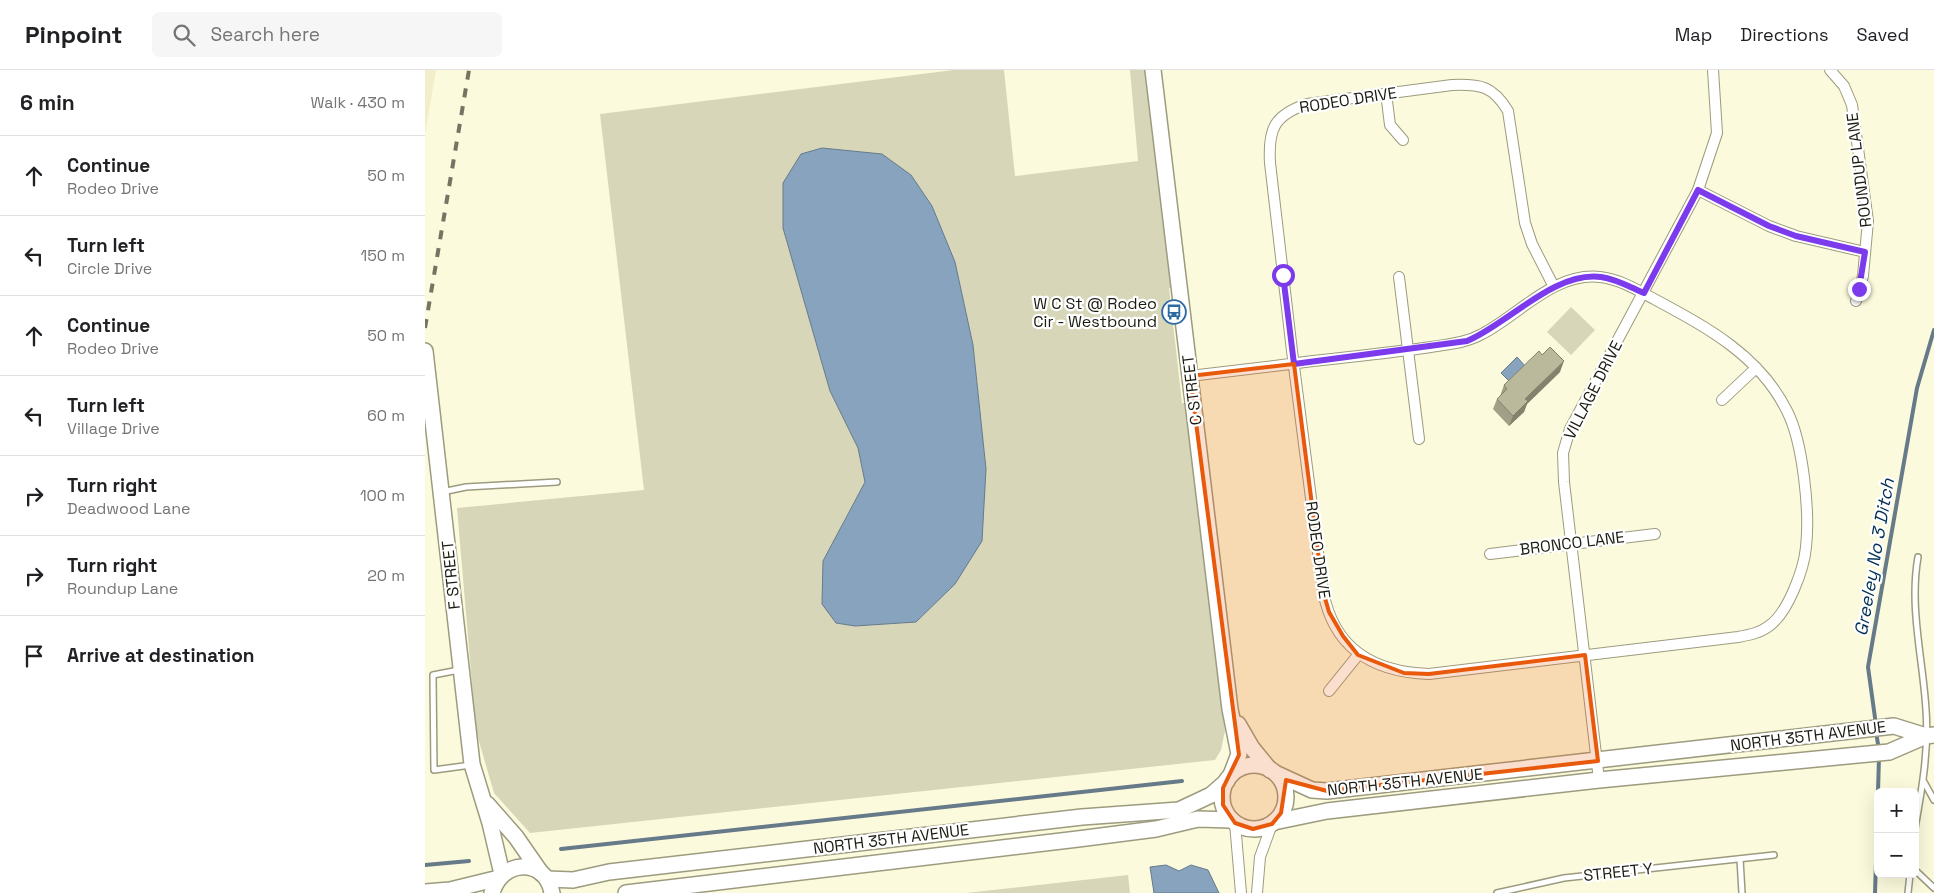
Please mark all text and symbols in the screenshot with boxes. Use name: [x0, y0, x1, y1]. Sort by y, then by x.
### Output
search box: [152, 12, 502, 57]
text: Pinpoint: [25, 19, 122, 50]
icon: search: [170, 21, 198, 49]
text: Search here: [210, 22, 320, 47]
text: Map: [1675, 23, 1712, 46]
text: Directions: [1740, 23, 1829, 46]
text: Saved: [1857, 23, 1909, 46]
street label: RODEO DRIVE: [1298, 82, 1398, 118]
text: 6 min: [20, 89, 75, 116]
text: Walk · 430 m: [310, 92, 405, 113]
street label: ROUNDUP LANE: [1842, 111, 1876, 229]
text: Continue: [67, 153, 150, 178]
icon: ahead: [20, 162, 48, 190]
text: 50 m: [367, 165, 405, 186]
text: Rodeo Drive: [67, 178, 159, 199]
text: Turn left: [67, 233, 145, 258]
icon: left: [20, 242, 48, 270]
text: 150 m: [361, 245, 405, 266]
text: Circle Drive: [67, 258, 152, 279]
route start: [1272, 264, 1295, 287]
route end: [1848, 278, 1871, 301]
place label: W C St @ Rodeo Cir - Westbound: [1033, 293, 1157, 332]
bus stop icon: W C St @ Rodeo Cir - Westbound: [1161, 299, 1187, 325]
text: Continue: [67, 313, 150, 338]
icon: ahead: [20, 322, 48, 350]
text: 50 m: [367, 325, 405, 346]
street label: VILLAGE DRIVE: [1559, 337, 1627, 443]
text: Rodeo Drive: [67, 338, 159, 359]
street label: C STREET: [1177, 354, 1207, 426]
text: Turn left: [67, 393, 145, 418]
icon: left: [20, 402, 48, 430]
text: 60 m: [367, 405, 405, 426]
text: Village Drive: [67, 418, 160, 439]
text: Turn right: [67, 473, 157, 498]
water label: Greeley No 3 Ditch: [1849, 475, 1899, 638]
icon: right: [20, 482, 48, 510]
text: 100 m: [360, 485, 405, 506]
text: Deadwood Lane: [67, 498, 190, 519]
street label: RODEO DRIVE: [1301, 500, 1335, 600]
street label: BRONCO LANE: [1518, 526, 1626, 560]
street label: F STREET: [437, 540, 465, 610]
text: Turn right: [67, 553, 157, 578]
icon: right: [20, 562, 48, 590]
text: 20 m: [367, 565, 405, 586]
text: Roundup Lane: [67, 578, 178, 599]
icon: arrive: [20, 642, 48, 670]
text: Arrive at destination: [67, 643, 255, 668]
street label: NORTH 35TH AVENUE: [1729, 716, 1887, 756]
street label: NORTH 35TH AVENUE: [1326, 763, 1484, 801]
map controls: [1874, 788, 1919, 878]
button: +: [1874, 788, 1919, 833]
street label: NORTH 35TH AVENUE: [812, 819, 970, 859]
button: −: [1874, 833, 1919, 878]
street label: STREET Y: [1582, 858, 1654, 886]

